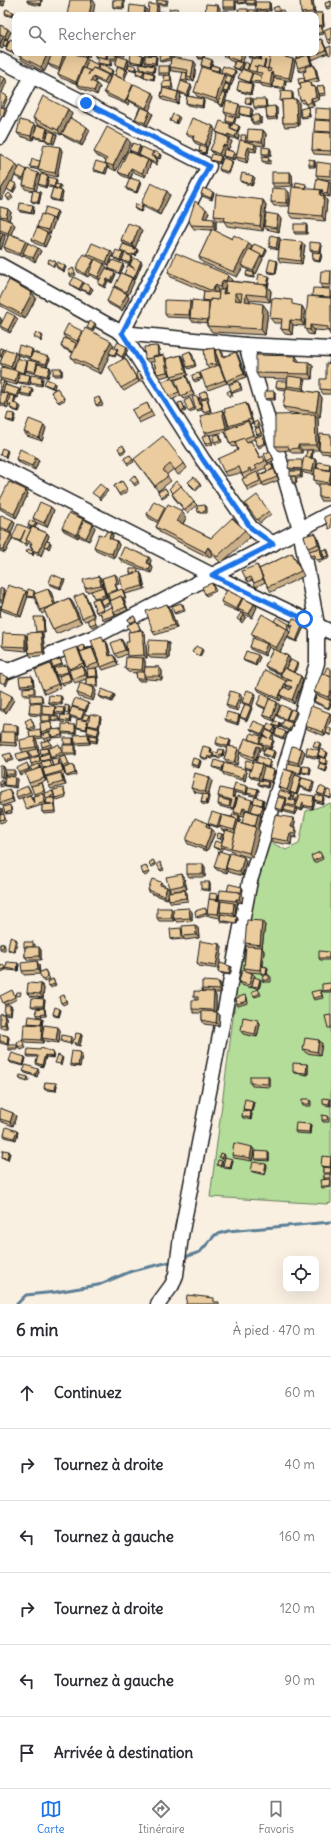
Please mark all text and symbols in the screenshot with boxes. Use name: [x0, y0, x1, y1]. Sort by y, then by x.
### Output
search box: [12, 12, 319, 56]
icon: search: [26, 23, 48, 45]
text: Rechercher: [58, 25, 136, 44]
route end: [77, 94, 95, 112]
route start: [295, 610, 313, 628]
map controls: [283, 1256, 319, 1292]
button: locate: [283, 1256, 319, 1292]
text: 6 min: [16, 1319, 58, 1341]
text: À pied · 470 m: [233, 1322, 315, 1339]
icon: ahead: [16, 1382, 38, 1404]
text: Continuez: [54, 1383, 122, 1402]
text: 60 m: [284, 1384, 315, 1401]
icon: right: [16, 1454, 38, 1476]
text: Tournez à droite: [54, 1455, 163, 1474]
text: 40 m: [284, 1456, 315, 1473]
icon: left: [16, 1526, 38, 1548]
text: Tournez à gauche: [54, 1527, 174, 1546]
text: 160 m: [279, 1528, 315, 1545]
icon: right: [16, 1598, 38, 1620]
text: Tournez à droite: [54, 1599, 163, 1618]
text: 120 m: [280, 1600, 315, 1617]
icon: left: [16, 1670, 38, 1692]
text: Tournez à gauche: [54, 1671, 174, 1690]
text: 90 m: [284, 1672, 315, 1689]
icon: arrive: [16, 1742, 38, 1764]
text: Arrivée à destination: [54, 1743, 193, 1762]
tab: Carte: [37, 1798, 64, 1836]
tab: Itinéraire: [138, 1798, 185, 1836]
tab: Favoris: [259, 1798, 294, 1836]

